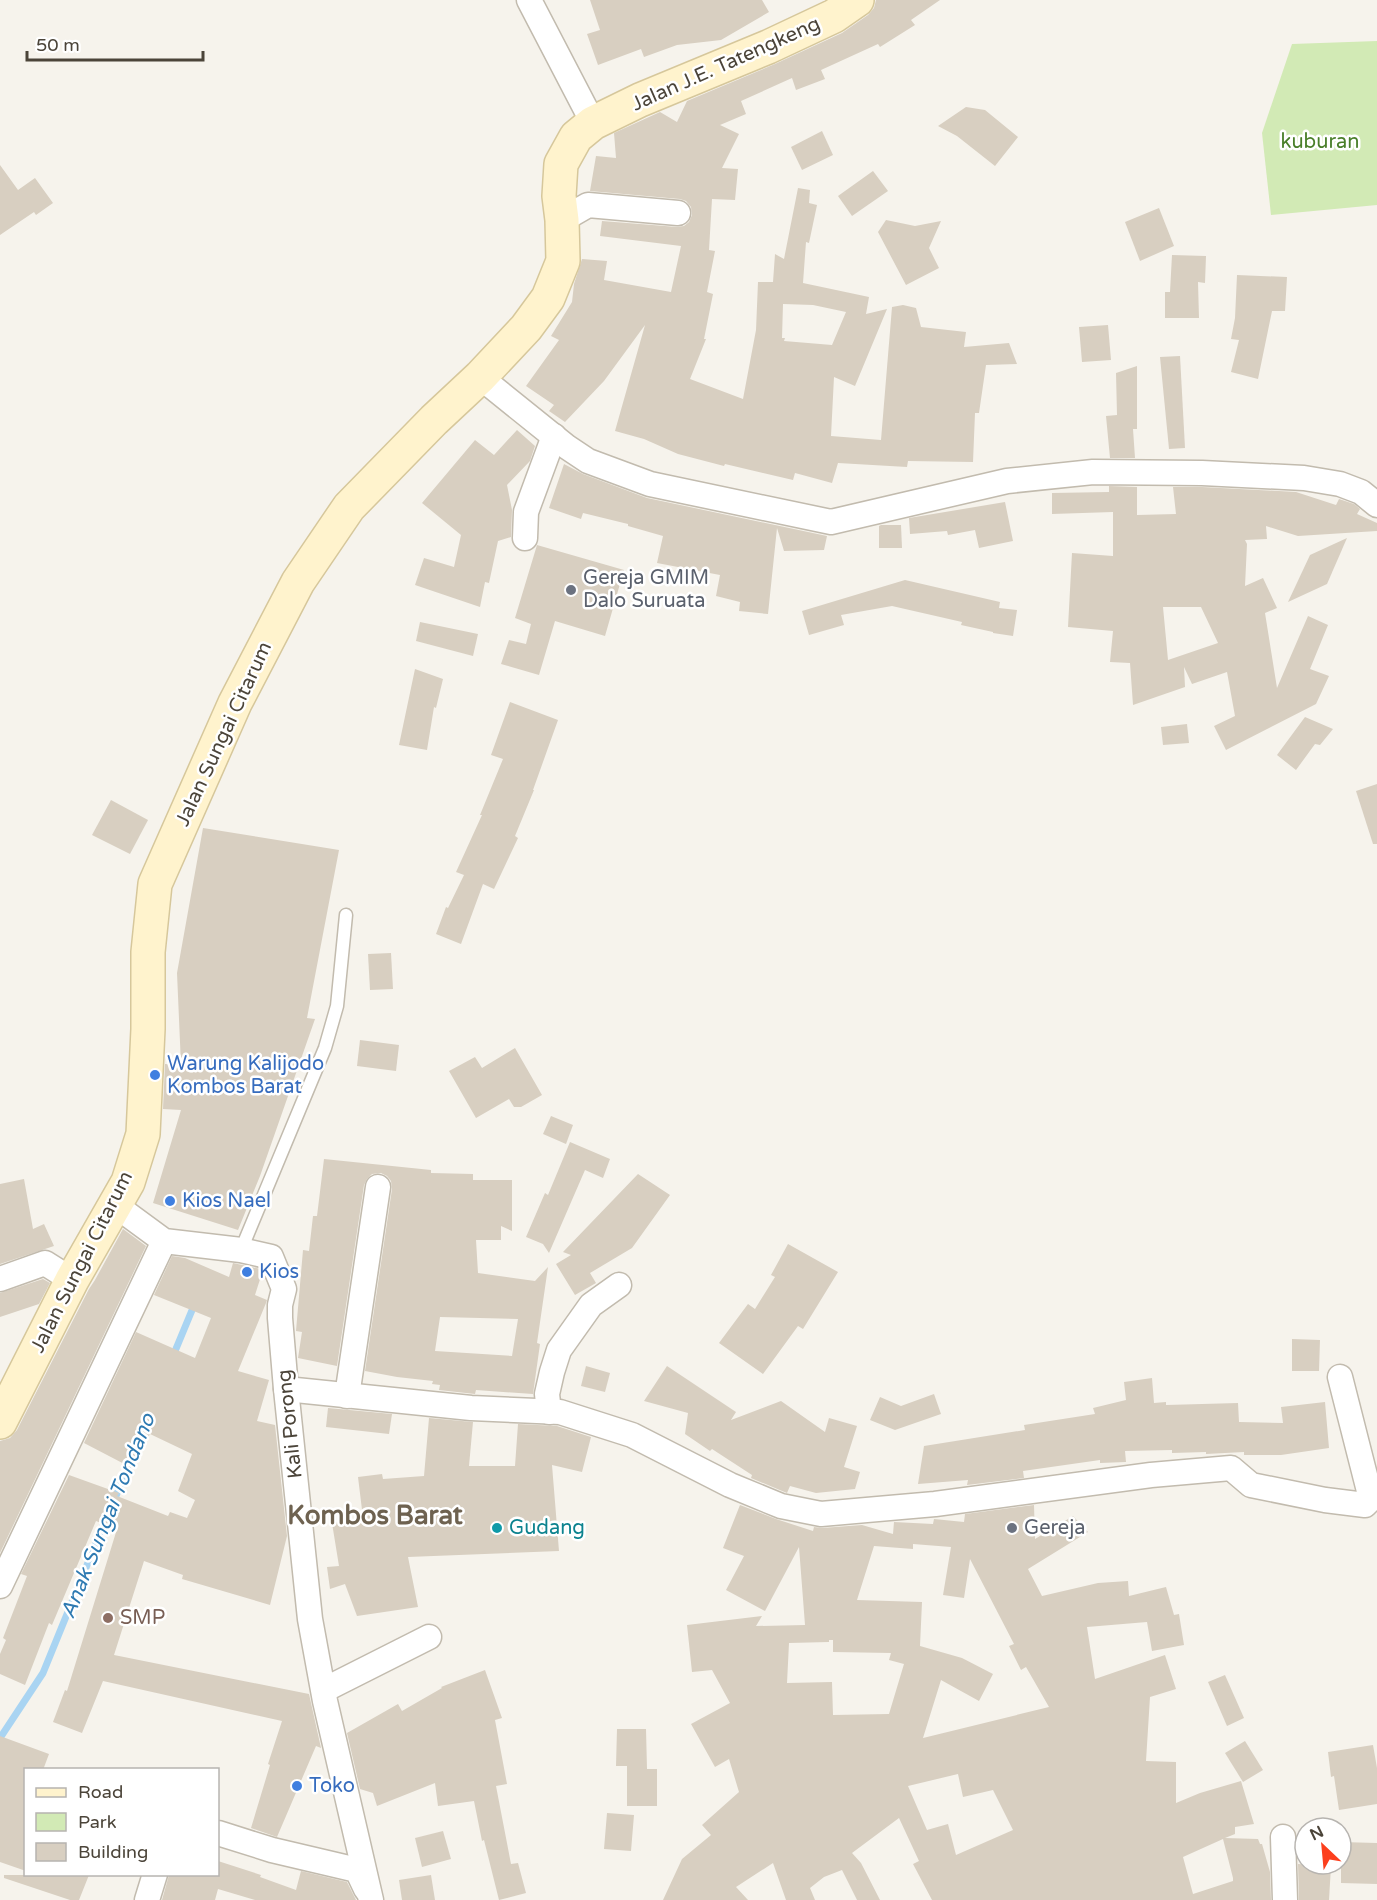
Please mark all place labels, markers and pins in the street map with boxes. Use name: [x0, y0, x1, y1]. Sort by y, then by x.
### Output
place label: Gereja GMIM Dalo Suruata: [583, 566, 709, 613]
marker: Gereja GMIM Dalo Suruata: [564, 583, 578, 597]
place label: Warung Kalijodo Kombos Barat: [167, 1052, 324, 1099]
marker: Warung Kalijodo Kombos Barat: [148, 1068, 162, 1082]
place label: Kios Nael: [182, 1189, 271, 1213]
marker: Kios Nael: [163, 1194, 177, 1208]
place label: Kios: [259, 1260, 299, 1284]
marker: Kios: [240, 1265, 254, 1279]
place label: Gudang: [509, 1516, 585, 1540]
place label: Gereja: [1024, 1516, 1085, 1540]
marker: Gudang: [490, 1521, 504, 1535]
marker: Gereja: [1005, 1521, 1019, 1535]
place label: SMP: [120, 1606, 165, 1630]
marker: SMP: [101, 1611, 115, 1625]
place label: Toko: [309, 1774, 355, 1798]
marker: Toko: [290, 1779, 304, 1793]

